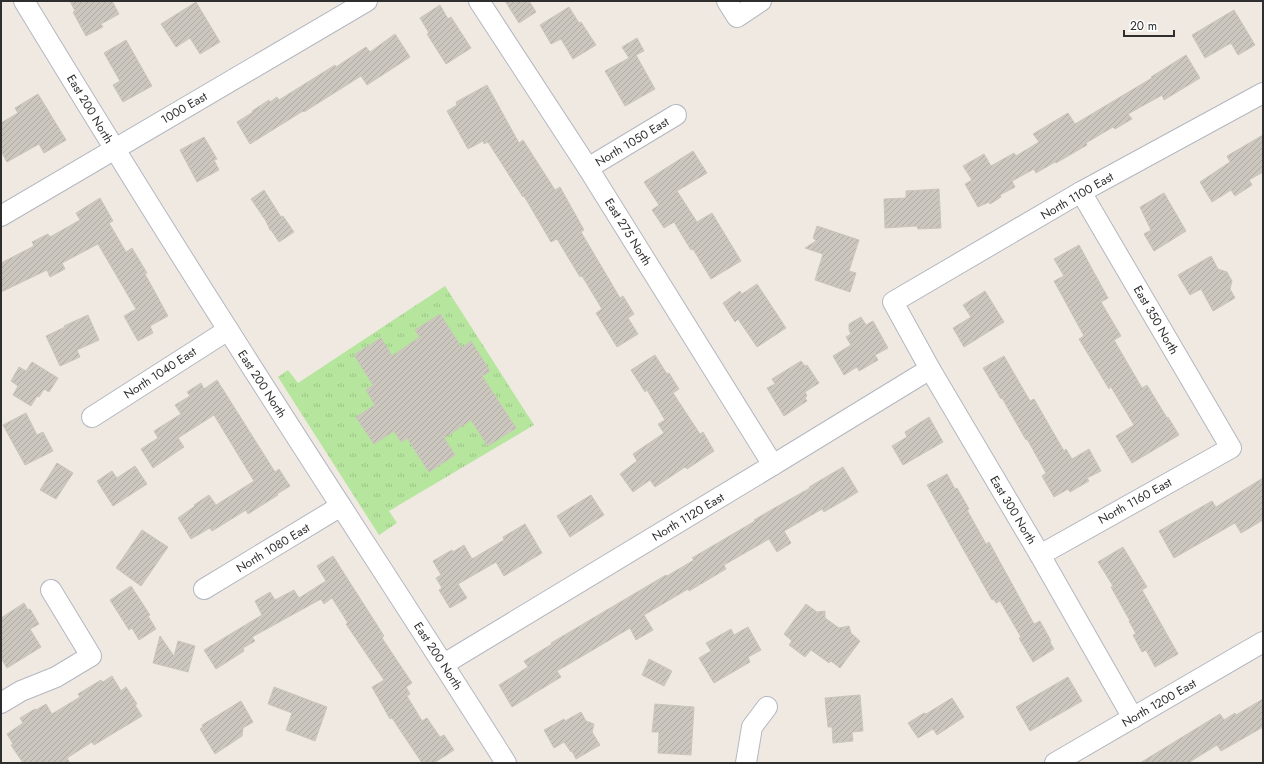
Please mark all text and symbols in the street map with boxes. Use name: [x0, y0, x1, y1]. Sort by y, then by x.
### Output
scale bar: [1124, 12, 1174, 38]
text: 20 m: [1130, 17, 1157, 35]
street label: East 200 North: [62, 71, 118, 147]
street label: 1000 East: [158, 87, 211, 128]
street label: North 1050 East: [592, 113, 672, 171]
street label: North 1100 East: [1037, 168, 1117, 224]
street label: East 275 North: [600, 195, 656, 269]
street label: East 350 North: [1129, 282, 1183, 358]
street label: North 1040 East: [120, 343, 200, 403]
street label: East 200 North: [233, 347, 291, 421]
street label: East 300 North: [985, 472, 1041, 548]
street label: North 1160 East: [1095, 473, 1175, 529]
street label: North 1120 East: [649, 488, 728, 546]
street label: North 1080 East: [233, 519, 313, 577]
street label: East 200 North: [409, 619, 467, 693]
street label: North 1200 East: [1119, 674, 1200, 732]

